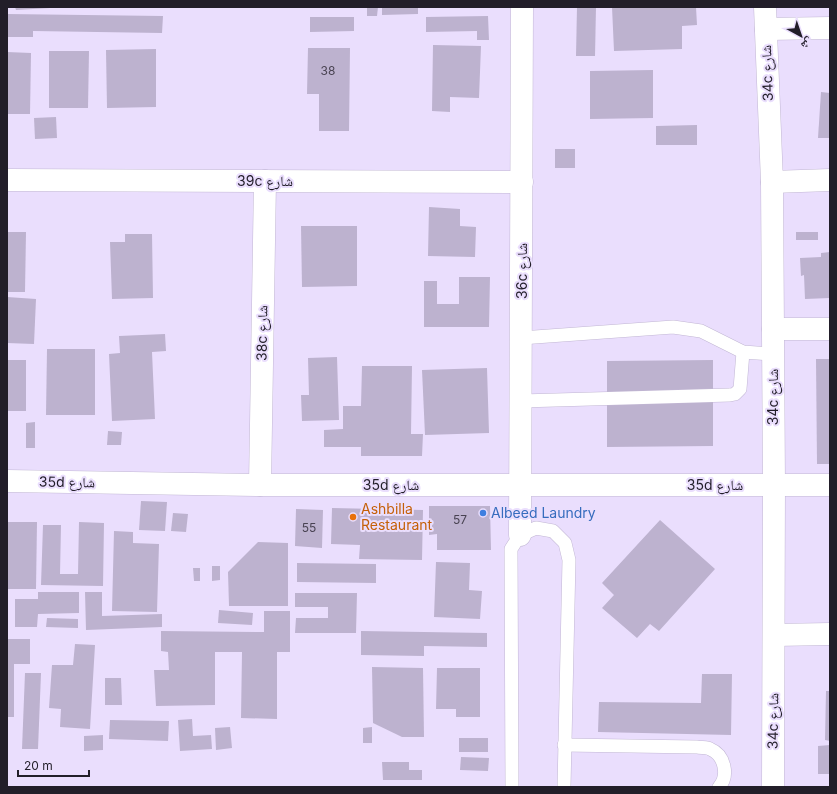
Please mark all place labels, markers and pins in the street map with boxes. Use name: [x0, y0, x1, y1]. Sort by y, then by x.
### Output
place label: Ashbilla Restaurant: [361, 500, 433, 533]
place label: Albeed Laundry: [491, 504, 596, 521]
marker: Albeed Laundry: [478, 508, 488, 518]
marker: Ashbilla Restaurant: [348, 512, 358, 522]

